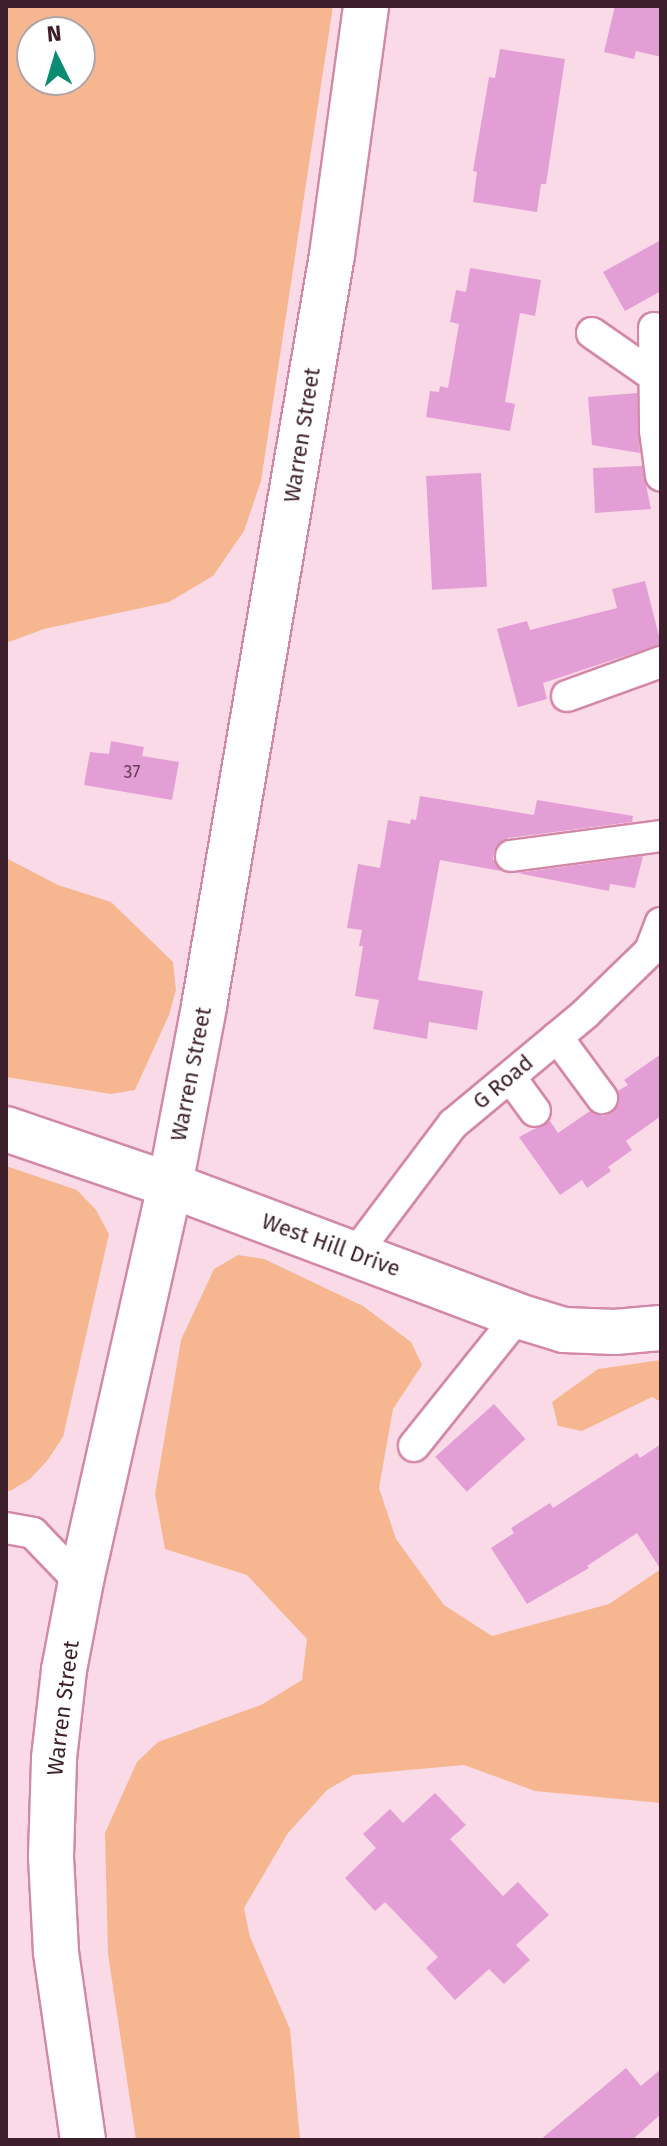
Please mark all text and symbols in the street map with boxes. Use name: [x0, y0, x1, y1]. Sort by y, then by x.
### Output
north arrow: [16, 16, 96, 96]
text: N: [46, 20, 62, 48]
street label: Warren Street: [278, 366, 326, 504]
house number: 37: [124, 761, 140, 783]
street label: Warren Street: [165, 1005, 217, 1143]
street label: G Road: [468, 1049, 538, 1115]
street label: West Hill Drive: [258, 1208, 404, 1282]
street label: Warren Street: [42, 1639, 84, 1777]

